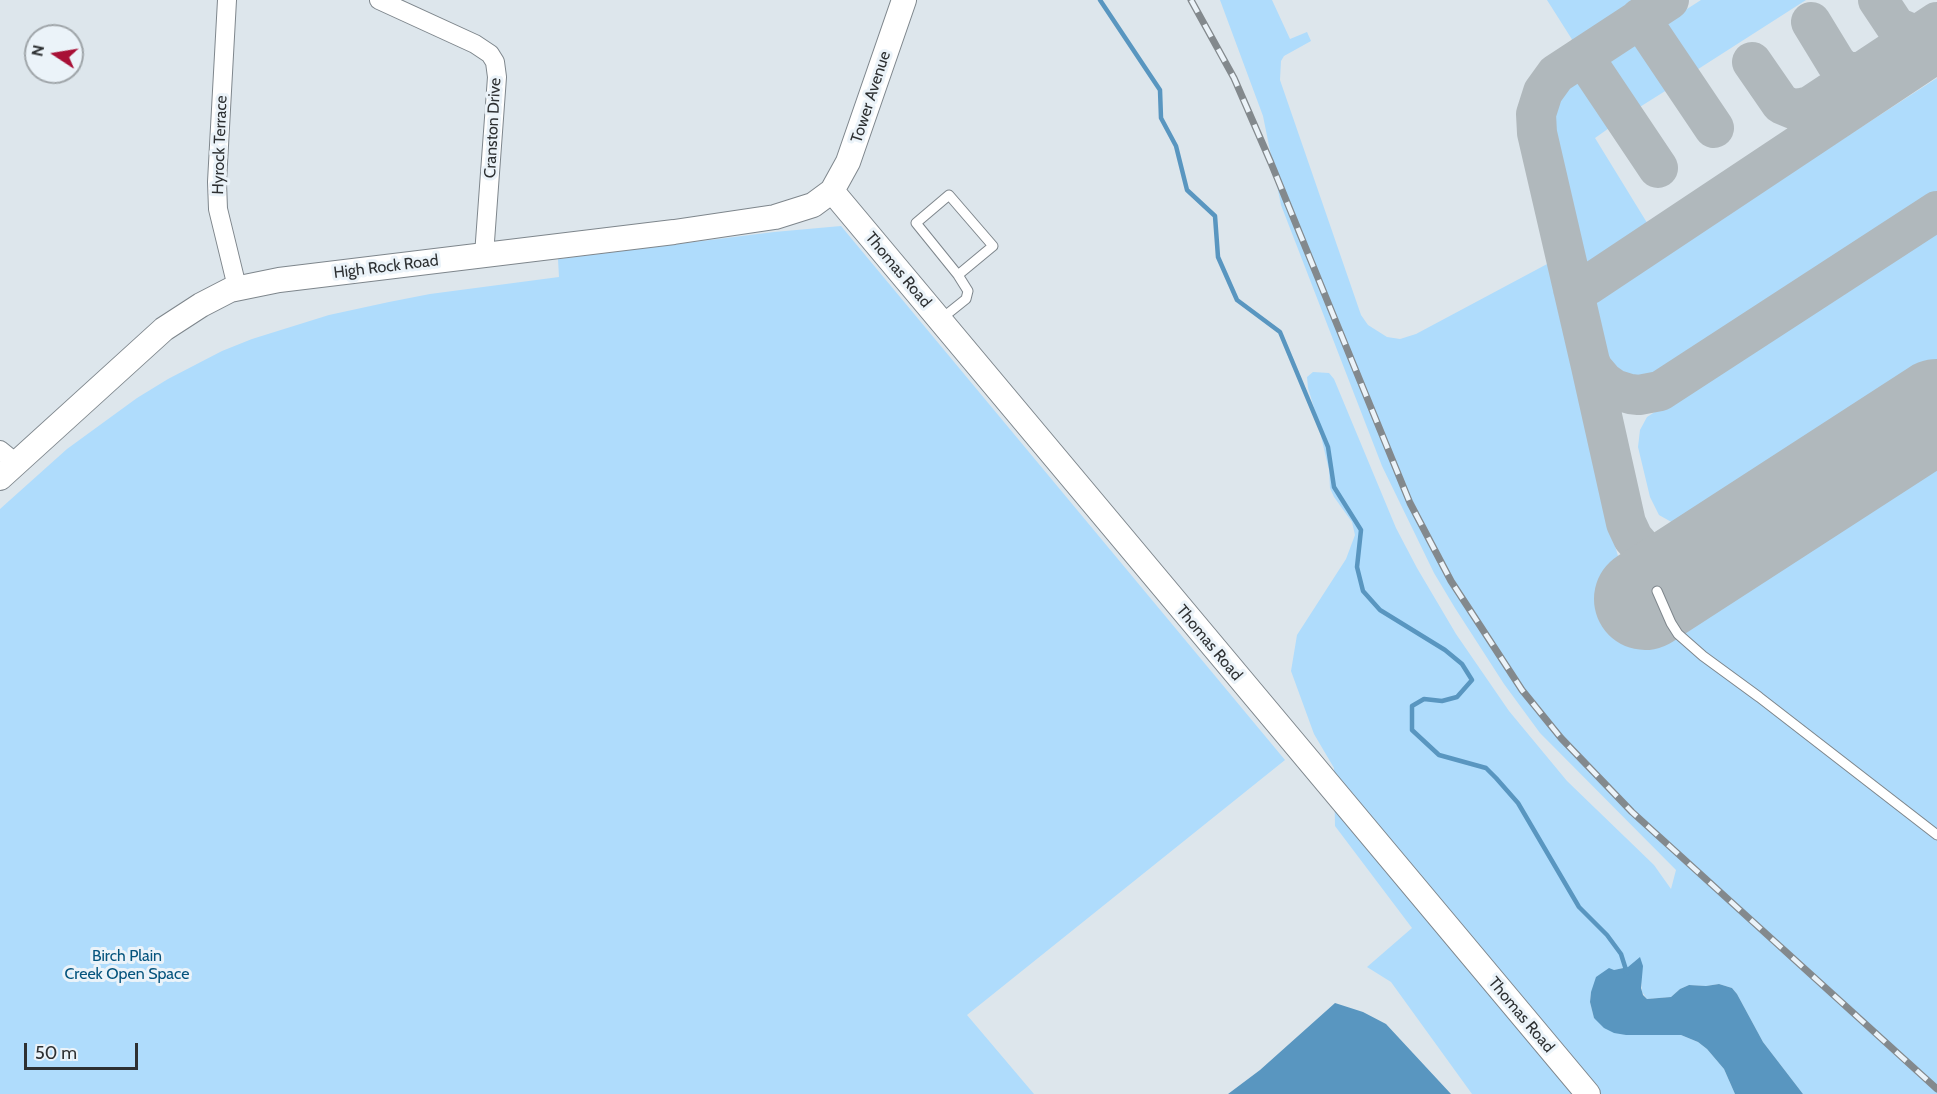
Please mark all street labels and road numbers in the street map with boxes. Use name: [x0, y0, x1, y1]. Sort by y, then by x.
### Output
street label: Tower Avenue: [847, 49, 895, 145]
street label: Cranston Drive: [481, 77, 505, 179]
street label: Hyrock Terrace: [209, 95, 231, 195]
street label: Thomas Road: [861, 228, 935, 312]
street label: High Rock Road: [332, 251, 440, 283]
street label: Thomas Road: [1172, 601, 1246, 685]
street label: Thomas Road: [1484, 973, 1558, 1057]

